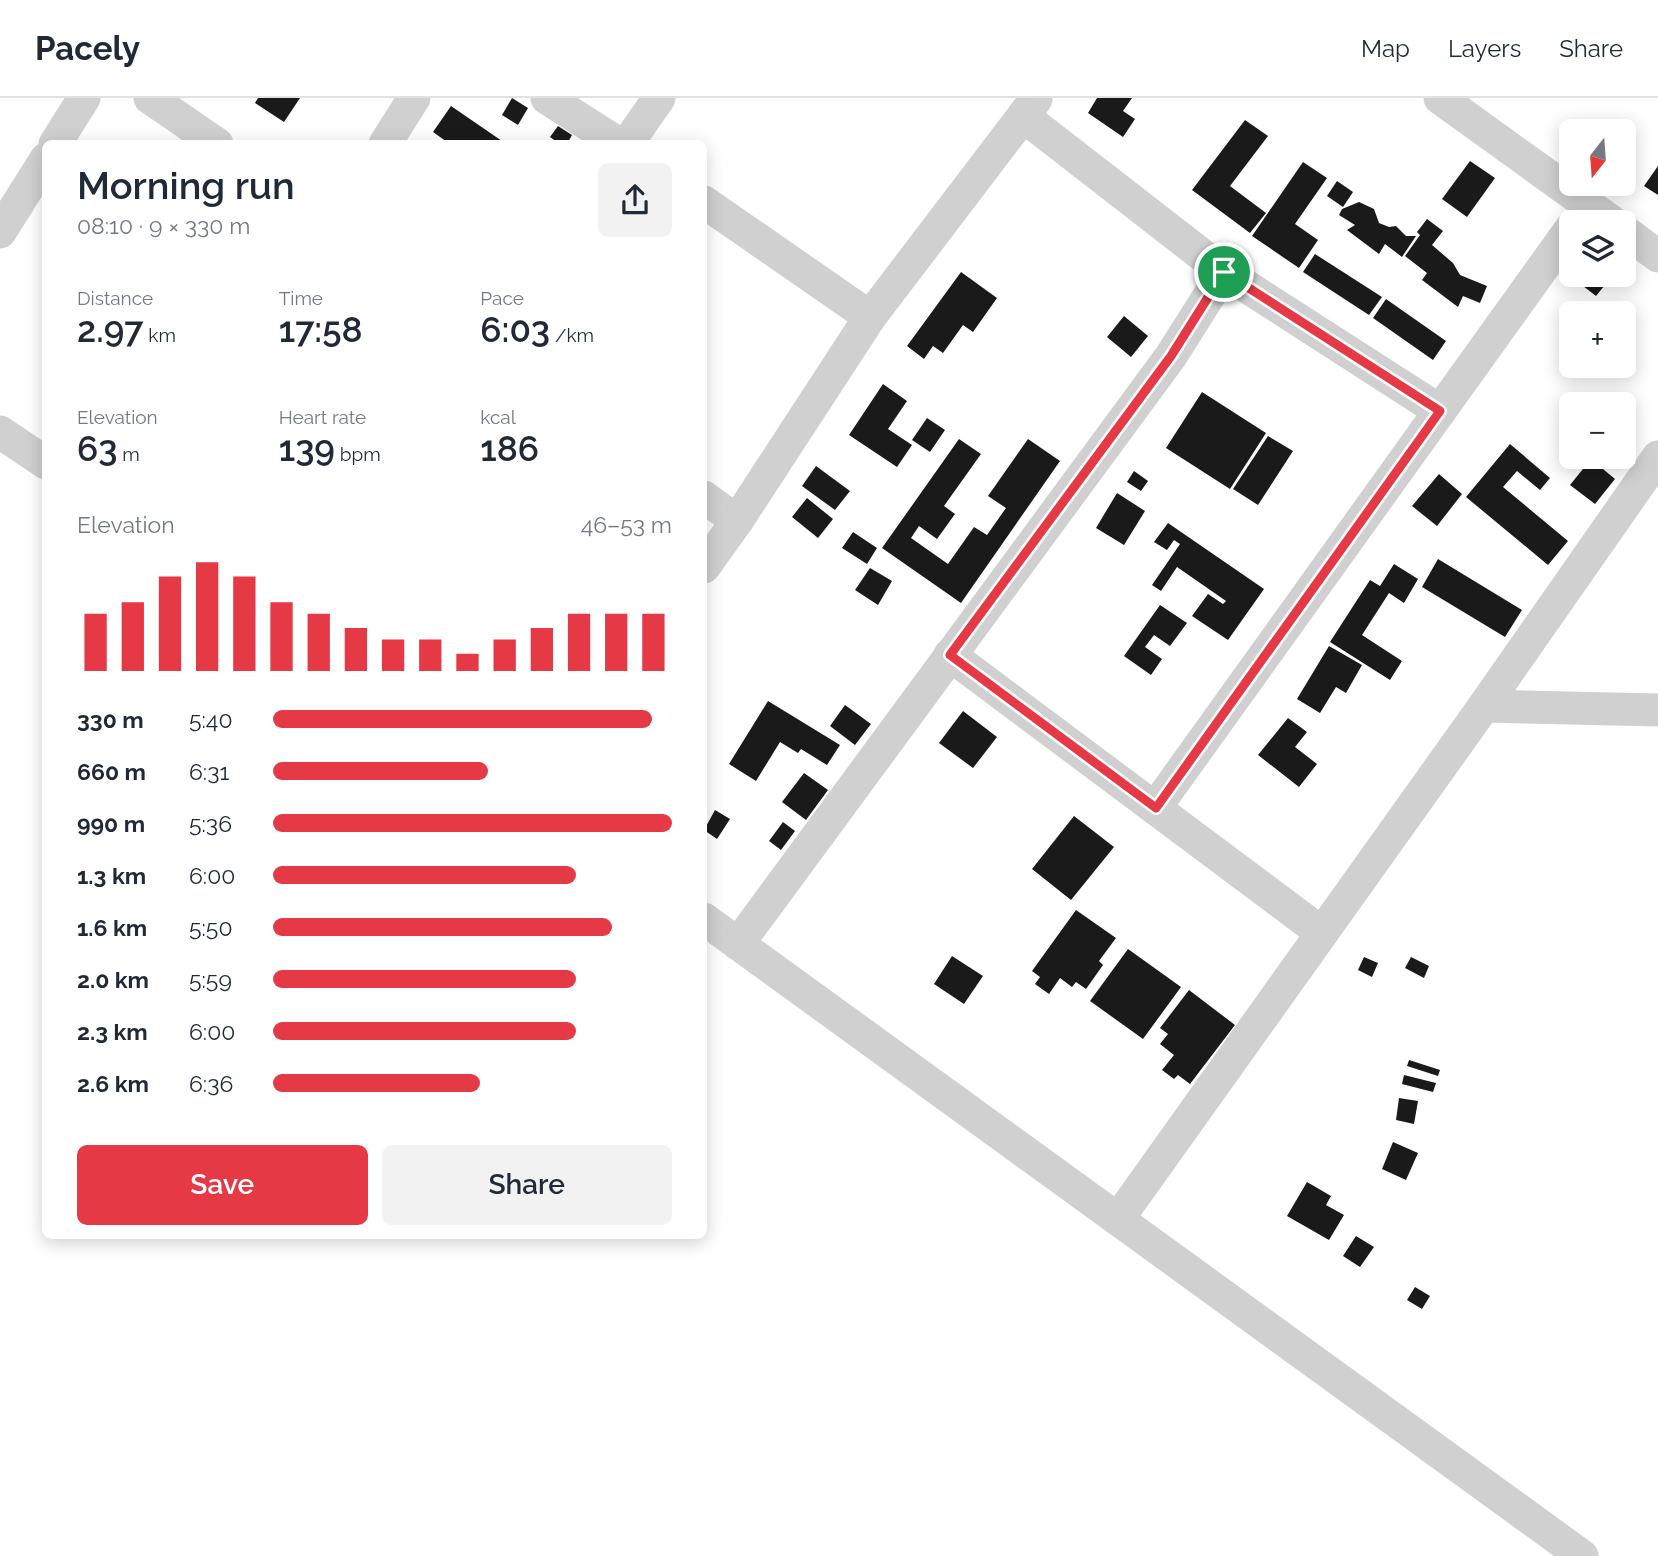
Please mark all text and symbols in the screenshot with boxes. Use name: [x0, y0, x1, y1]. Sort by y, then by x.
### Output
text: Pacely: [35, 29, 140, 68]
text: Map: [1361, 34, 1410, 63]
text: Layers: [1448, 34, 1521, 63]
text: Share: [1559, 34, 1623, 63]
north arrow: [1559, 119, 1636, 196]
map controls: [1559, 119, 1636, 469]
text: Morning run: [77, 163, 295, 208]
button: share: [598, 163, 672, 237]
button: layers: [1559, 210, 1636, 287]
text: 08:10 · 9 × 330 m: [77, 212, 250, 239]
pin: [1194, 242, 1254, 302]
icon: arrive: [1205, 253, 1243, 291]
text: Distance: [77, 287, 153, 309]
text: Time: [279, 287, 323, 309]
text: Pace: [480, 287, 524, 309]
button: +: [1559, 301, 1636, 378]
text: 2.97: [77, 309, 143, 350]
text: 17:58: [279, 309, 362, 350]
text: 6:03: [480, 309, 550, 350]
text: km: [143, 324, 176, 346]
text: /km: [550, 324, 594, 346]
button: −: [1559, 392, 1636, 469]
text: Elevation: [77, 406, 158, 428]
text: Heart rate: [279, 406, 366, 428]
text: kcal: [480, 406, 516, 428]
text: 63: [77, 428, 117, 469]
text: 139: [279, 428, 335, 469]
text: 186: [480, 428, 539, 469]
text: m: [117, 443, 140, 465]
text: bpm: [335, 443, 381, 465]
text: Elevation: [77, 511, 175, 538]
text: 46–53 m: [581, 511, 672, 538]
text: 330 m: [77, 706, 144, 733]
text: 5:40: [189, 706, 233, 733]
text: 660 m: [77, 758, 146, 785]
text: 6:31: [189, 758, 229, 785]
text: 990 m: [77, 810, 145, 837]
text: 5:36: [189, 810, 232, 837]
text: 1.3 km: [77, 862, 146, 889]
text: 6:00: [189, 862, 235, 889]
text: 1.6 km: [77, 914, 147, 941]
text: 5:50: [189, 914, 232, 941]
text: 2.0 km: [77, 966, 149, 993]
text: 5:59: [189, 966, 232, 993]
text: 2.3 km: [77, 1018, 148, 1045]
text: 6:00: [189, 1018, 235, 1045]
text: 2.6 km: [77, 1070, 149, 1097]
text: 6:36: [189, 1070, 233, 1097]
button: Save: [77, 1145, 368, 1225]
button: Share: [382, 1145, 672, 1225]

